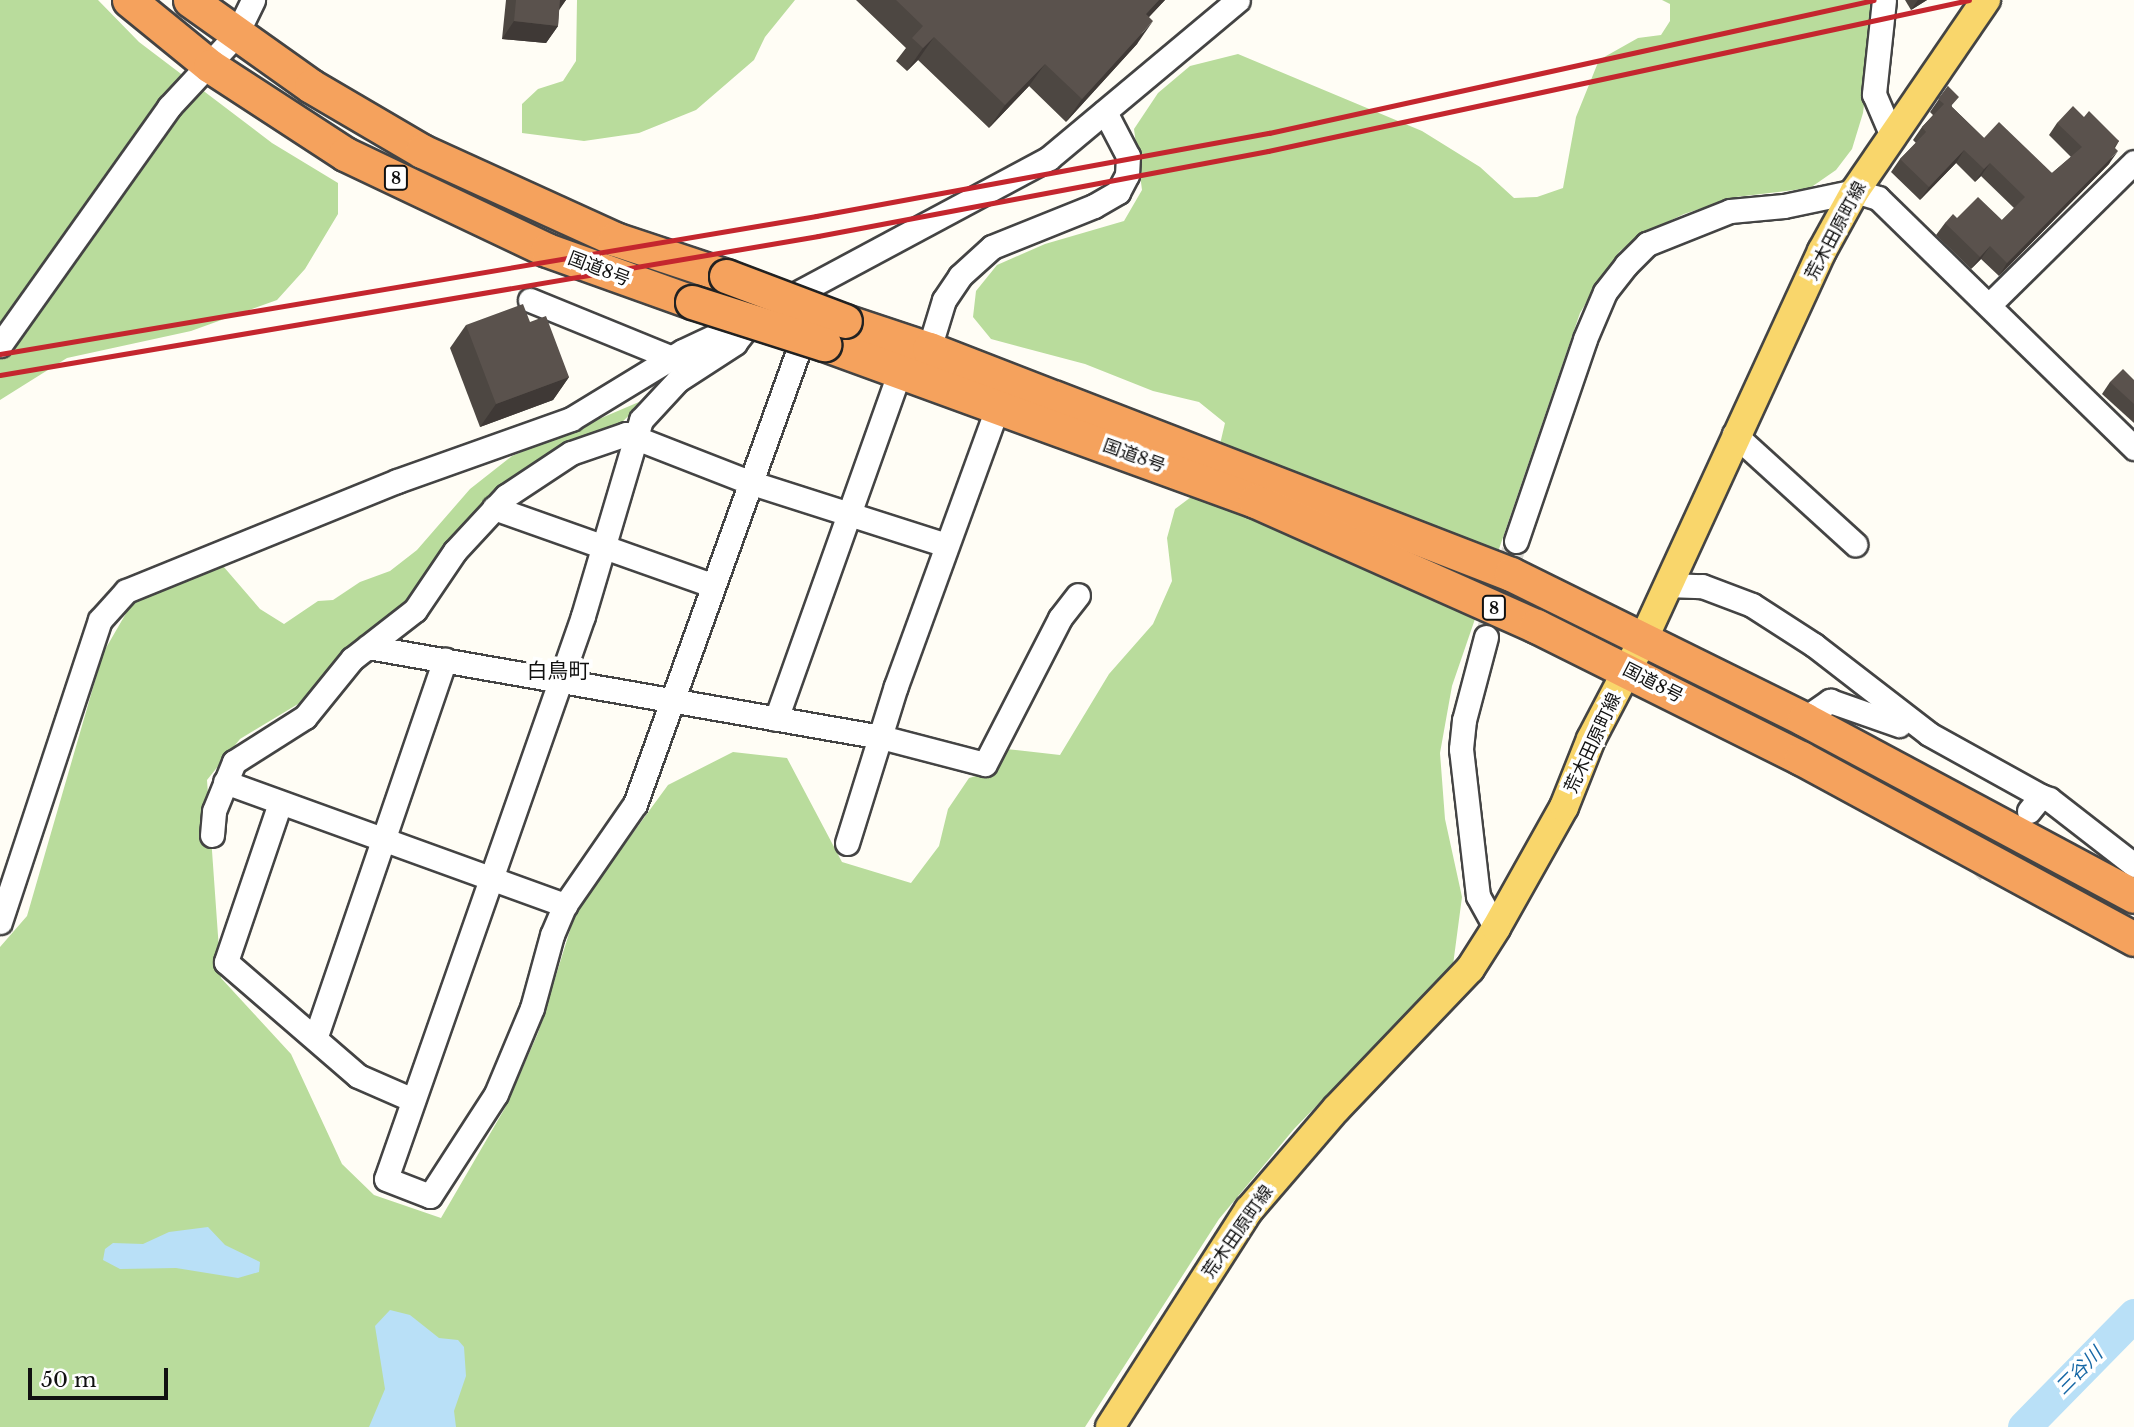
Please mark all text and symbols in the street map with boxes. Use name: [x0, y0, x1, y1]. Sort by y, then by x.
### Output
road number: 8: [384, 166, 408, 190]
street label: 荒木田原町線: [1801, 178, 1871, 284]
street label: 国道8号: [565, 247, 633, 291]
street label: 国道8号: [1100, 435, 1168, 477]
road number: 8: [1482, 596, 1506, 621]
district label: 白鳥町: [527, 658, 589, 684]
street label: 国道8号: [1619, 659, 1687, 707]
street label: 荒木田原町線: [1560, 689, 1626, 797]
street label: 荒木田原町線: [1198, 1182, 1278, 1282]
water label: 三谷川: [2051, 1343, 2107, 1399]
scale bar: [32, 1354, 172, 1398]
text: 50 m: [41, 1367, 96, 1393]

